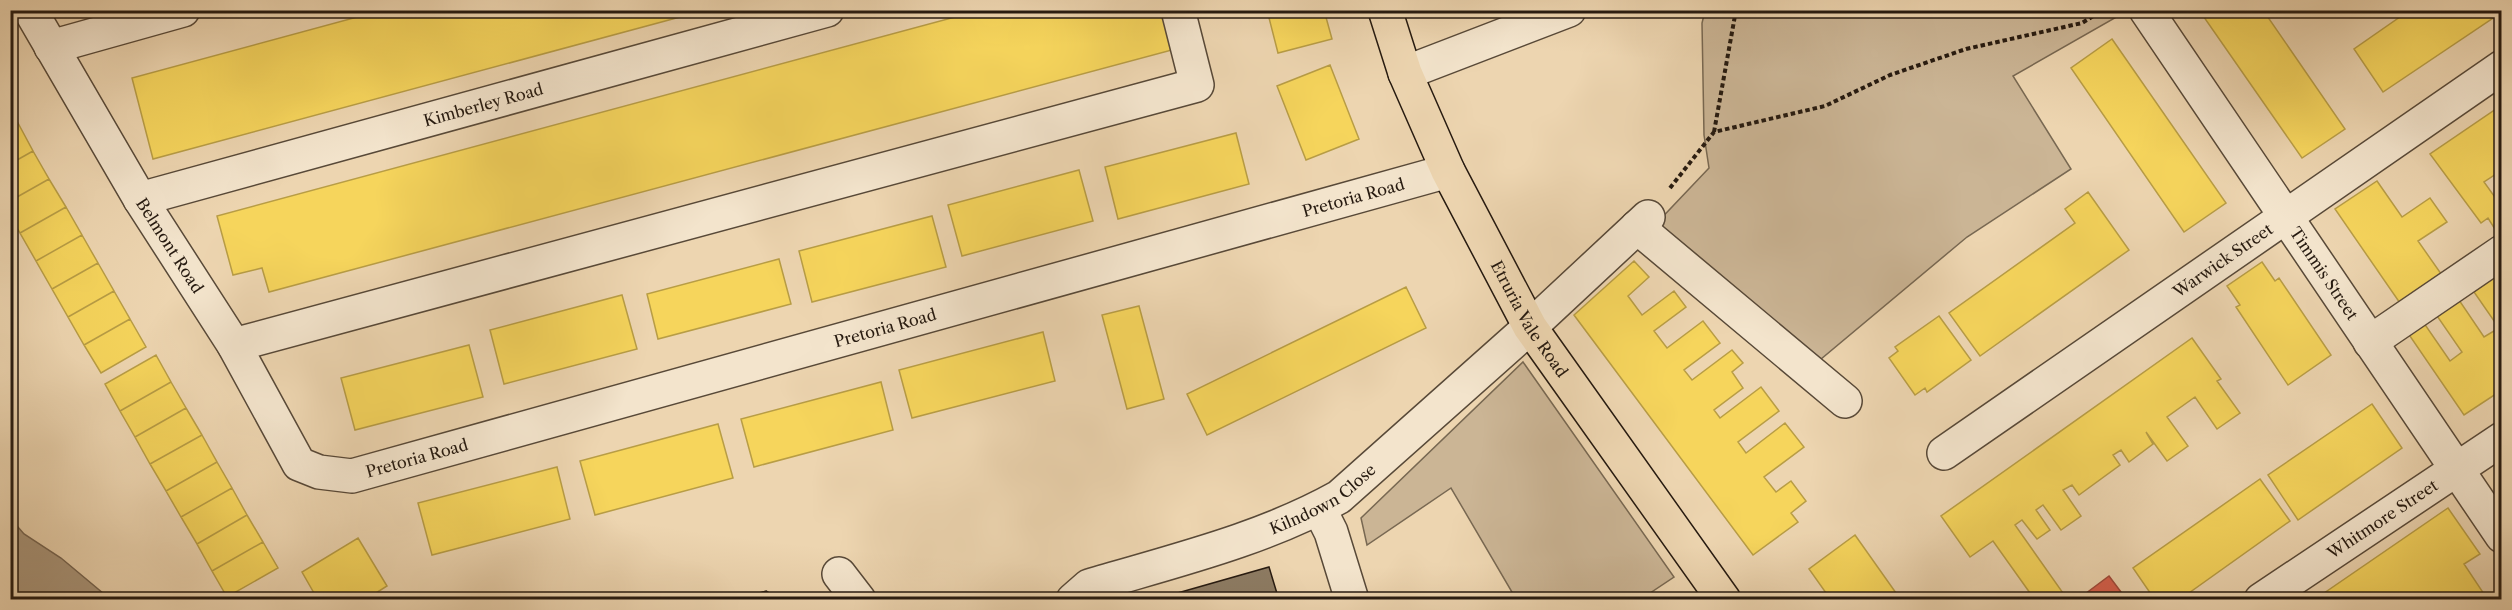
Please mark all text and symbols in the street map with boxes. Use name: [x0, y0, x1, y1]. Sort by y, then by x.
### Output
street label: Kimberley Road: [421, 79, 546, 131]
street label: Pretoria Road: [1300, 174, 1407, 221]
street label: Belmont Road: [132, 194, 208, 297]
street label: Warwick Street: [2168, 219, 2277, 302]
street label: Timmis Street: [2286, 223, 2363, 324]
street label: Etruria Vale Road: [1487, 257, 1573, 381]
street label: Pretoria Road: [832, 304, 939, 351]
street label: Pretoria Road: [363, 434, 470, 482]
street label: Kilndown Close: [1266, 459, 1380, 538]
street label: Whitmore Street: [2323, 475, 2442, 563]

